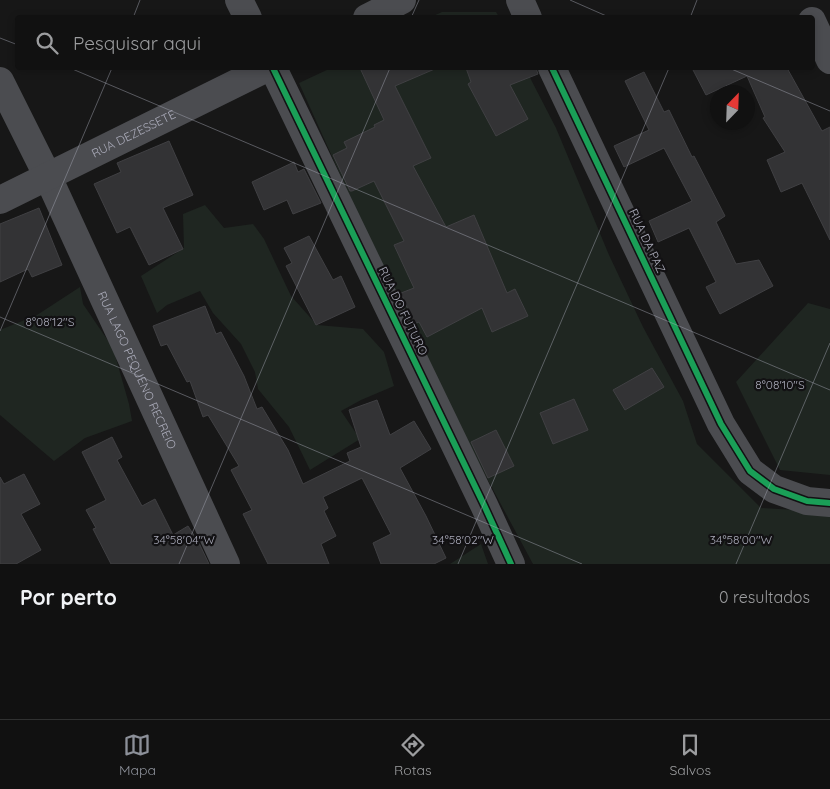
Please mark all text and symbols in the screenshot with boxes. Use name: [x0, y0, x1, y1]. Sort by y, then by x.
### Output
search box: [15, 15, 815, 70]
icon: search: [33, 29, 61, 57]
text: Pesquisar aqui: [73, 31, 201, 55]
north arrow: [710, 85, 755, 130]
street label: RUA DEZESSETE: [89, 106, 178, 161]
street label: RUA DA PAZ: [626, 206, 669, 276]
street label: RUA DO FUTURO: [375, 264, 431, 358]
street label: RUA LAGO PEQUENO RECREIO: [95, 289, 180, 451]
text: 8°08'12"S: [26, 314, 75, 329]
text: 8°08'10"S: [755, 377, 805, 392]
text: 34°58'04"W: [153, 532, 215, 547]
text: 34°58'02"W: [432, 532, 494, 547]
text: 34°58'00"W: [710, 532, 773, 547]
text: Por perto: [20, 584, 117, 610]
text: 0 resultados: [719, 587, 810, 607]
tab: Mapa: [119, 731, 156, 779]
tab: Rotas: [394, 731, 432, 779]
tab: Salvos: [669, 731, 711, 779]

